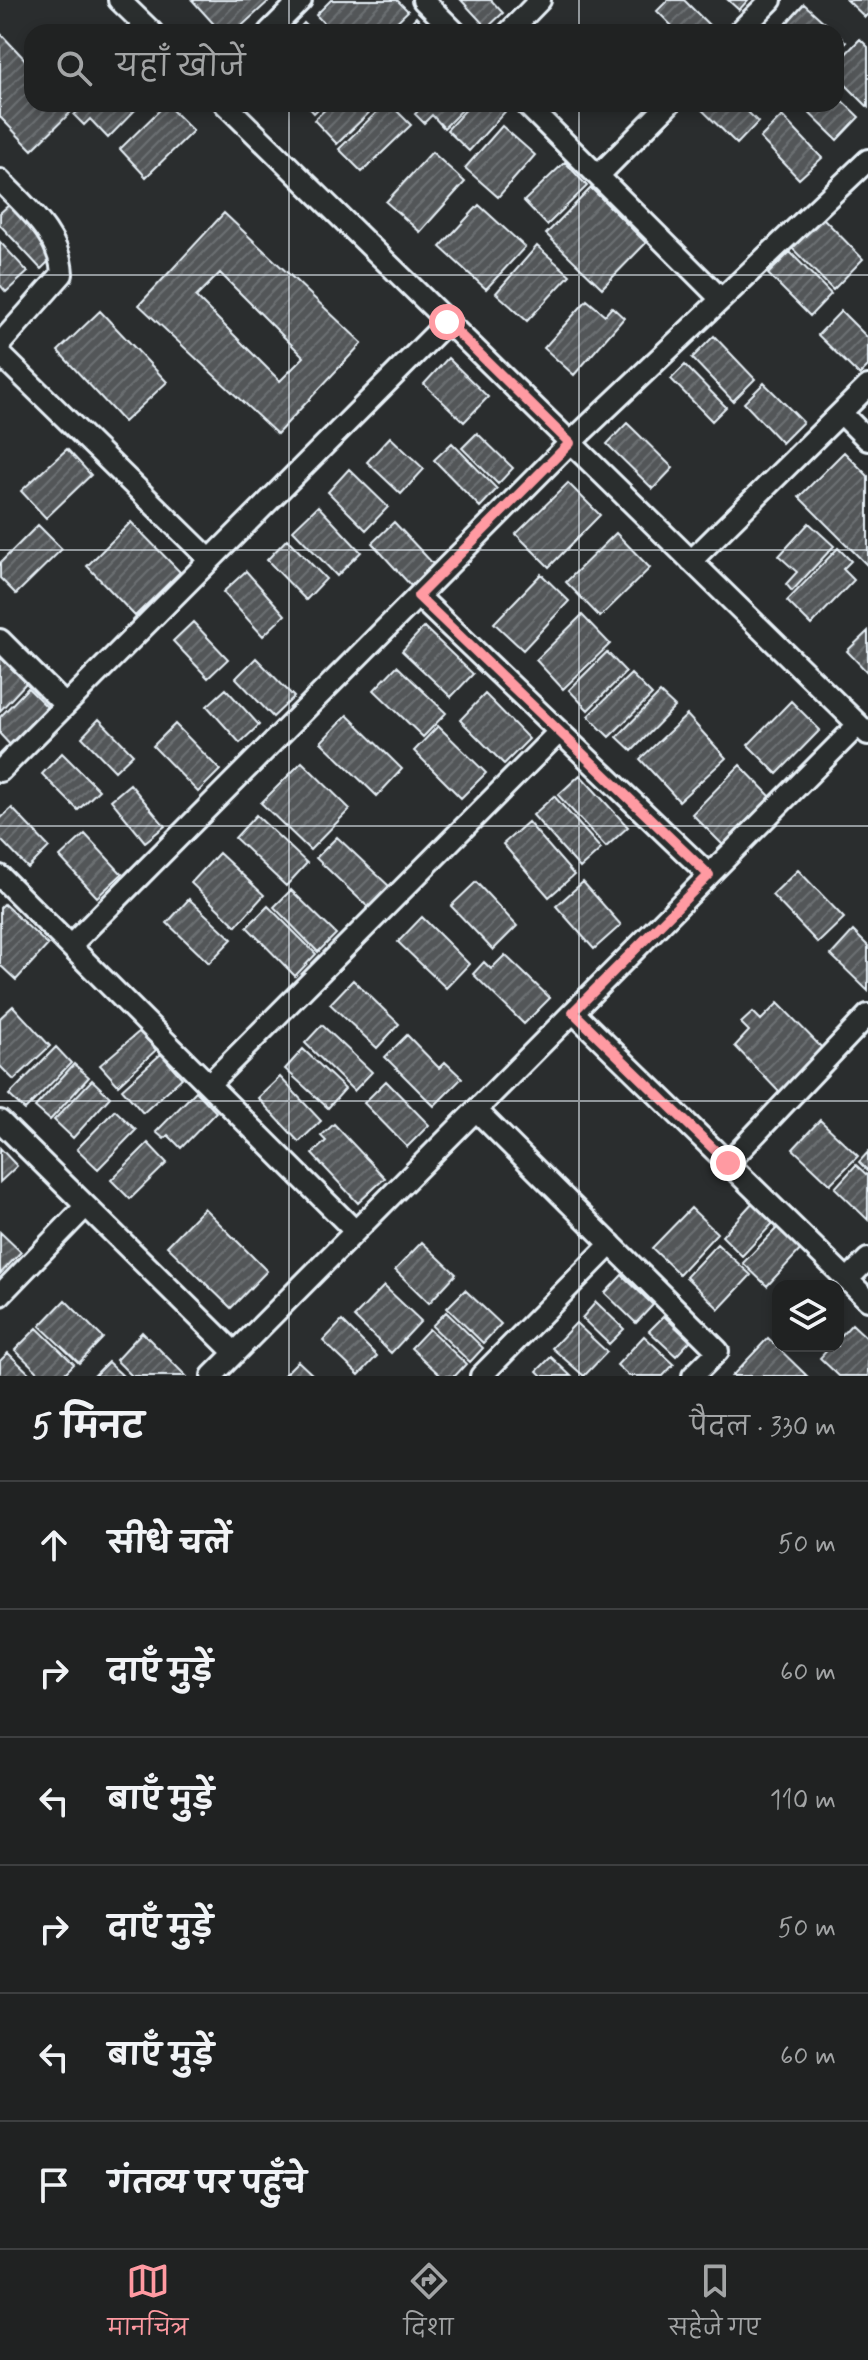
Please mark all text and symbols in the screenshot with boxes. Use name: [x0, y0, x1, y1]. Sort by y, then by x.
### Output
search box: [24, 24, 844, 112]
icon: search: [52, 46, 96, 90]
text: यहाँ खोजें: [116, 48, 245, 87]
route start: [429, 304, 465, 340]
route end: [710, 1145, 746, 1181]
map controls: [772, 1280, 844, 1352]
button: layers: [772, 1280, 844, 1352]
text: 5 मिनट: [32, 1405, 144, 1450]
text: पैदल · 330 m: [690, 1411, 836, 1445]
icon: ahead: [32, 1523, 76, 1567]
text: सीधे चलें: [108, 1525, 231, 1564]
text: 50 m: [778, 1528, 836, 1562]
icon: right: [32, 1651, 76, 1695]
text: दाएँ मुड़ें: [108, 1653, 213, 1692]
text: 60 m: [780, 1656, 836, 1690]
icon: left: [32, 1779, 76, 1823]
text: बाएँ मुड़ें: [108, 1781, 214, 1820]
text: 110 m: [770, 1784, 836, 1818]
icon: right: [32, 1907, 76, 1951]
text: दाएँ मुड़ें: [108, 1909, 213, 1948]
text: 50 m: [778, 1912, 836, 1946]
icon: left: [32, 2035, 76, 2079]
text: बाएँ मुड़ें: [108, 2037, 214, 2076]
text: 60 m: [780, 2040, 836, 2074]
icon: arrive: [32, 2163, 76, 2207]
text: गंतव्य पर पहुँचे: [108, 2165, 307, 2204]
tab: मानचित्र: [108, 2259, 188, 2352]
tab: दिशा: [404, 2259, 453, 2352]
tab: सहेजे गए: [669, 2259, 760, 2352]

